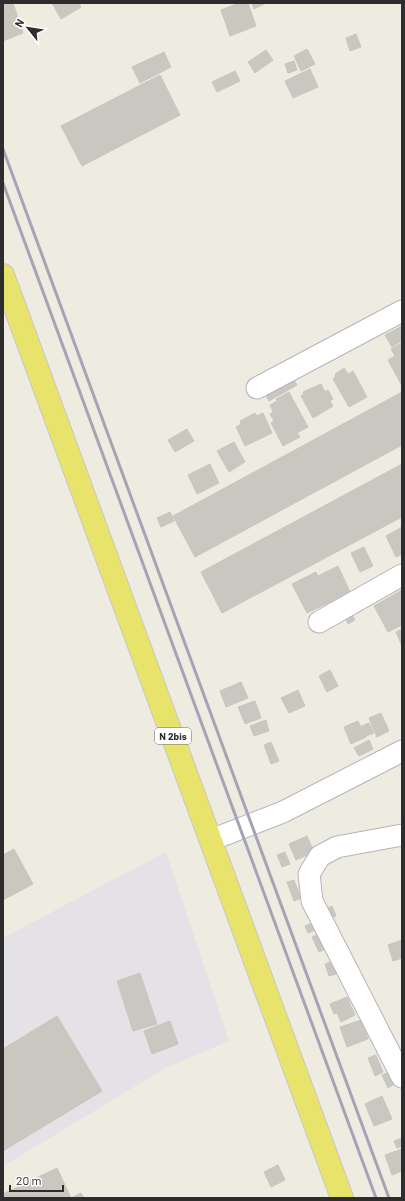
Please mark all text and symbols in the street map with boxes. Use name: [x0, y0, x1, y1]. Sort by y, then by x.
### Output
north arrow: [8, 8, 48, 48]
text: N: [11, 16, 26, 29]
road number: N 2bis: [155, 728, 191, 744]
scale bar: [10, 1167, 63, 1193]
text: 20 m: [16, 1173, 42, 1187]

